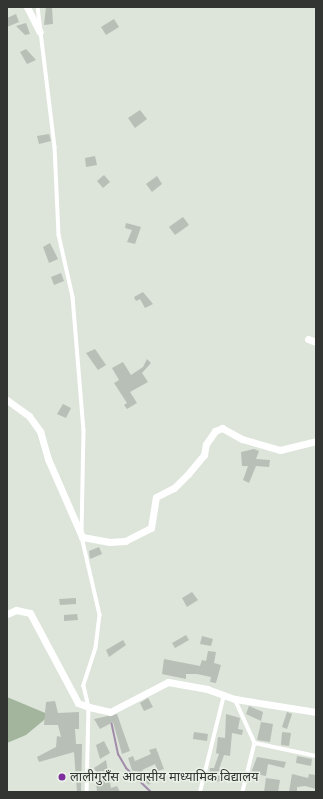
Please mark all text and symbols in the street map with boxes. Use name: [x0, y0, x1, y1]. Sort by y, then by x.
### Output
place label: लालीगुराँस आवासीय माध्यामिक विद्यालय: [70, 769, 259, 785]
marker: लालीगुराँस आवासीय माध्यामिक विद्यालय: [57, 772, 67, 782]

